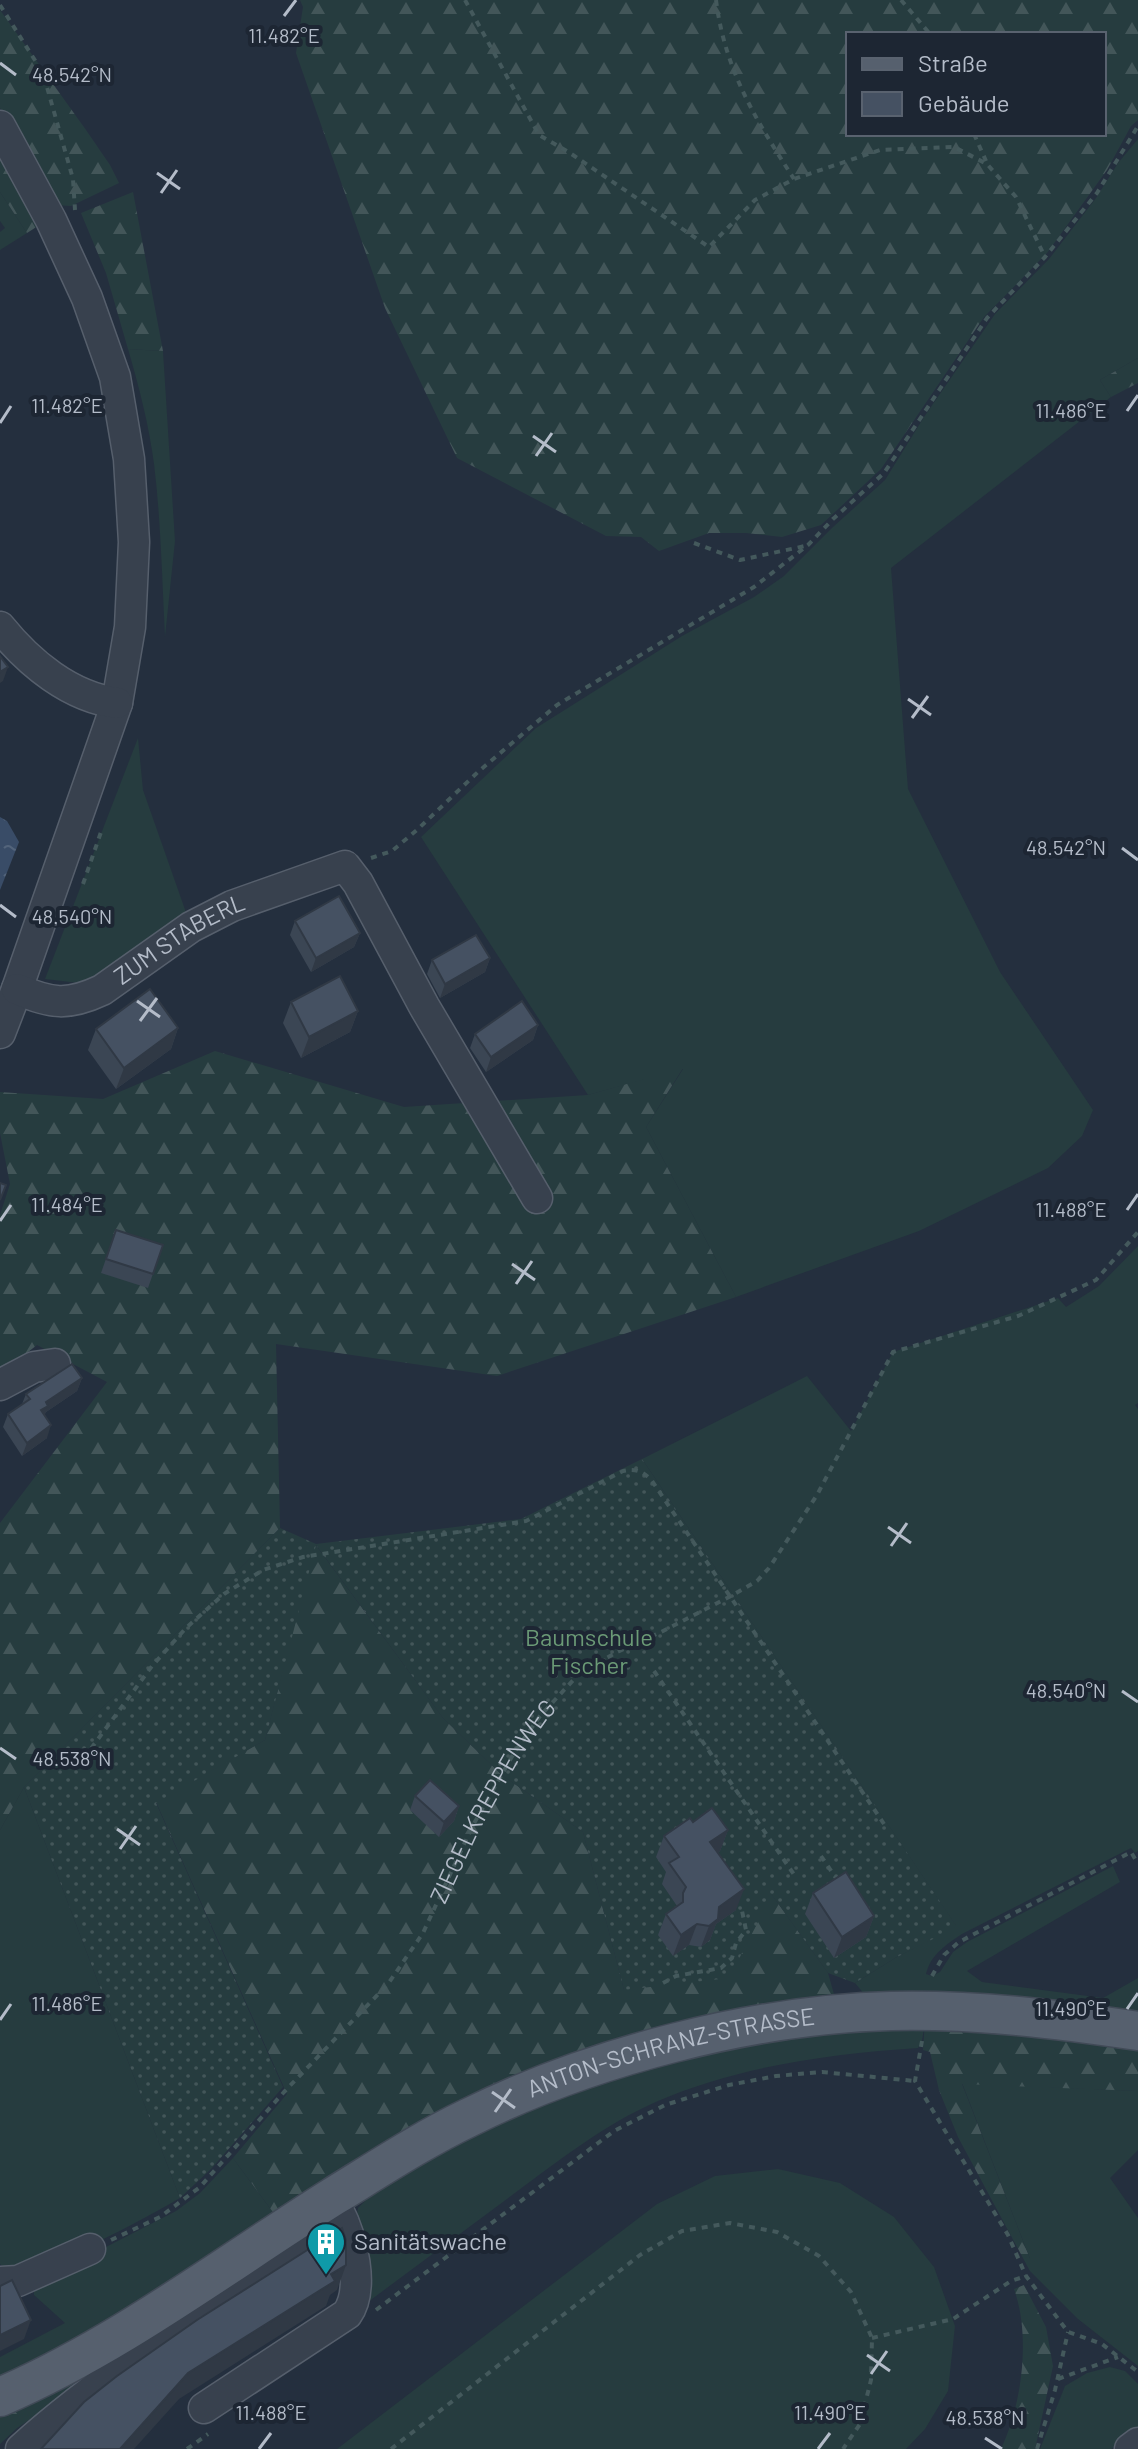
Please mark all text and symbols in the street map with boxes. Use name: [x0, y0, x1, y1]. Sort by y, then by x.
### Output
text: 11.482°E: [248, 23, 320, 47]
legend: [846, 32, 1106, 136]
text: Straße: [918, 48, 988, 77]
text: 48.542°N: [32, 62, 112, 86]
text: Gebäude: [918, 88, 1010, 117]
text: 11.482°E: [31, 393, 103, 417]
text: 11.486°E: [1035, 398, 1107, 422]
text: 48.542°N: [1026, 835, 1106, 859]
street label: ZUM STABERL: [108, 887, 248, 990]
text: 48.540°N: [32, 904, 112, 928]
text: 11.484°E: [31, 1192, 103, 1216]
text: 11.488°E: [1035, 1197, 1107, 1221]
park label: Baumschule Fischer: [525, 1622, 653, 1679]
text: 48.540°N: [1026, 1678, 1106, 1702]
street label: ZIEGELKREPPENWEG: [423, 1693, 561, 1907]
text: 48.538°N: [32, 1746, 112, 1770]
text: 11.486°E: [31, 1991, 103, 2015]
text: 11.490°E: [1035, 1996, 1107, 2020]
street label: ANTON-SCHRANZ-STRASSE: [522, 2001, 816, 2103]
building icon: Sanitätswache: [305, 2221, 347, 2276]
place label: Sanitätswache: [354, 2226, 507, 2255]
text: 11.488°E: [235, 2400, 307, 2424]
text: 11.490°E: [794, 2400, 866, 2424]
text: 48.538°N: [945, 2405, 1025, 2429]

